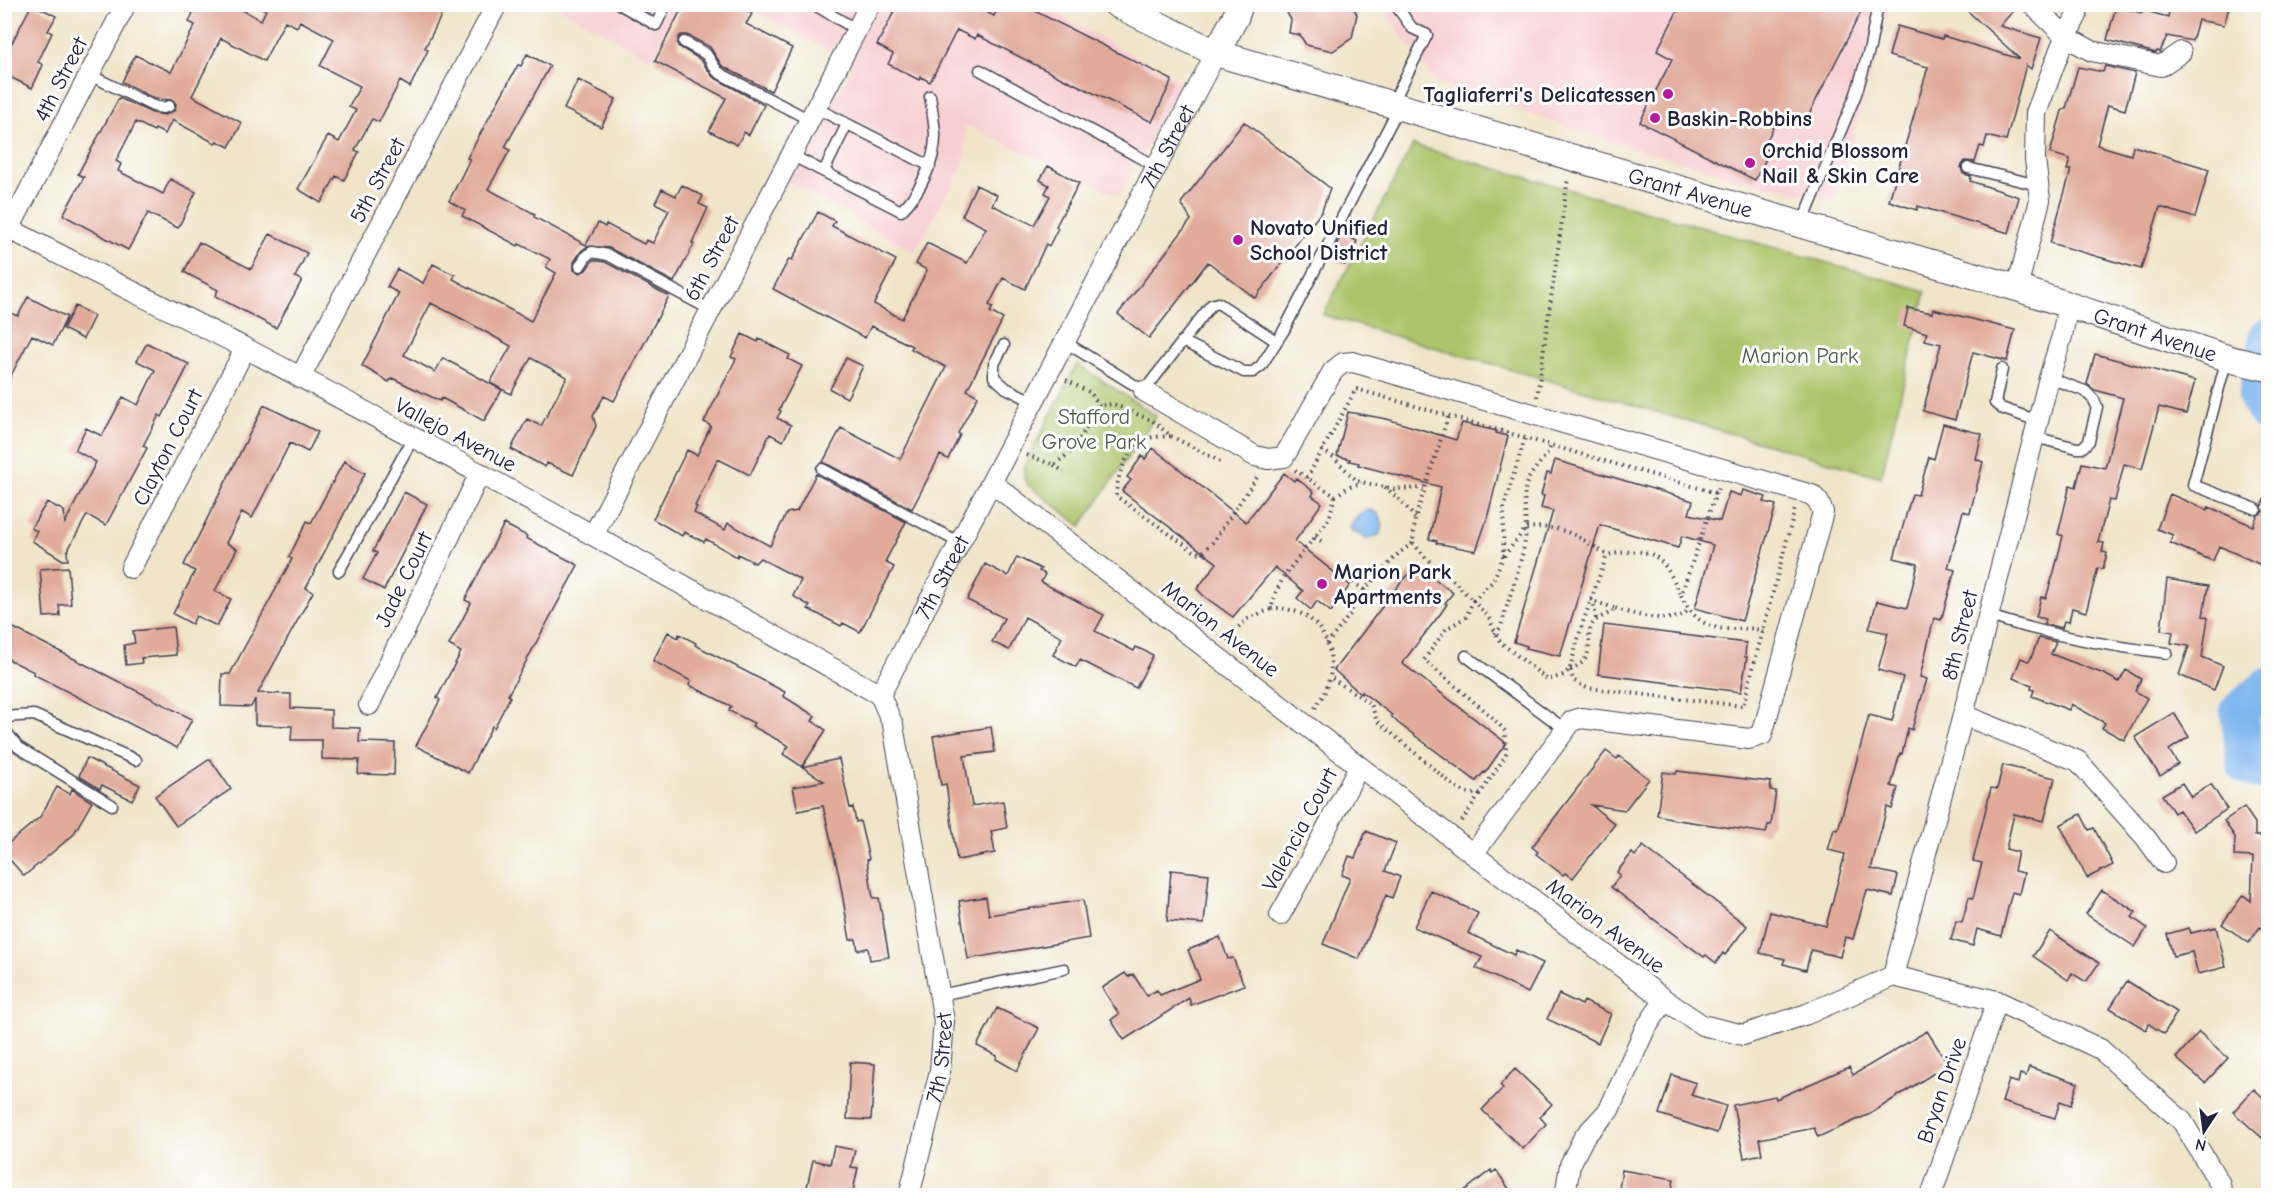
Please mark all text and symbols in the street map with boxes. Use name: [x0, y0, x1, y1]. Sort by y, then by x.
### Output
street label: 4th Street: [29, 32, 93, 126]
place label: Tagliaferri's Delicatessen: [1424, 82, 1656, 108]
marker: Tagliaferri's Delicatessen: [1661, 87, 1675, 101]
street label: 7th Street: [1135, 100, 1201, 193]
place label: Baskin-Robbins: [1667, 106, 1812, 132]
marker: Baskin-Robbins: [1648, 111, 1662, 125]
street label: 5th Street: [345, 133, 411, 227]
place label: Orchid Blossom Nail & Skin Care: [1762, 138, 1919, 189]
marker: Orchid Blossom Nail & Skin Care: [1743, 156, 1757, 170]
street label: Grant Avenue: [1625, 163, 1756, 224]
street label: 6th Street: [679, 211, 745, 305]
place label: Novato Unified School District: [1250, 215, 1388, 266]
marker: Novato Unified School District: [1231, 233, 1245, 247]
street label: Grant Avenue: [2090, 302, 2220, 368]
park label: Marion Park: [1742, 343, 1859, 369]
street label: Clayton Court: [127, 384, 209, 510]
street label: Vallejo Avenue: [390, 392, 521, 478]
park label: Stafford Grove Park: [1042, 404, 1147, 455]
street label: Jade Court: [370, 527, 438, 631]
street label: 7th Street: [910, 531, 975, 624]
place label: Marion Park Apartments: [1334, 559, 1451, 610]
street label: Marion Avenue: [1157, 575, 1284, 683]
marker: Marion Park Apartments: [1315, 577, 1329, 591]
street label: 8th Street: [1936, 587, 1984, 683]
street label: Valencia Court: [1257, 763, 1344, 895]
street label: Marion Avenue: [1541, 873, 1670, 979]
street label: 7th Street: [921, 1010, 958, 1106]
street label: Bryan Drive: [1912, 1034, 1972, 1147]
north arrow: [2174, 1101, 2234, 1161]
text: N: [2194, 1135, 2208, 1155]

